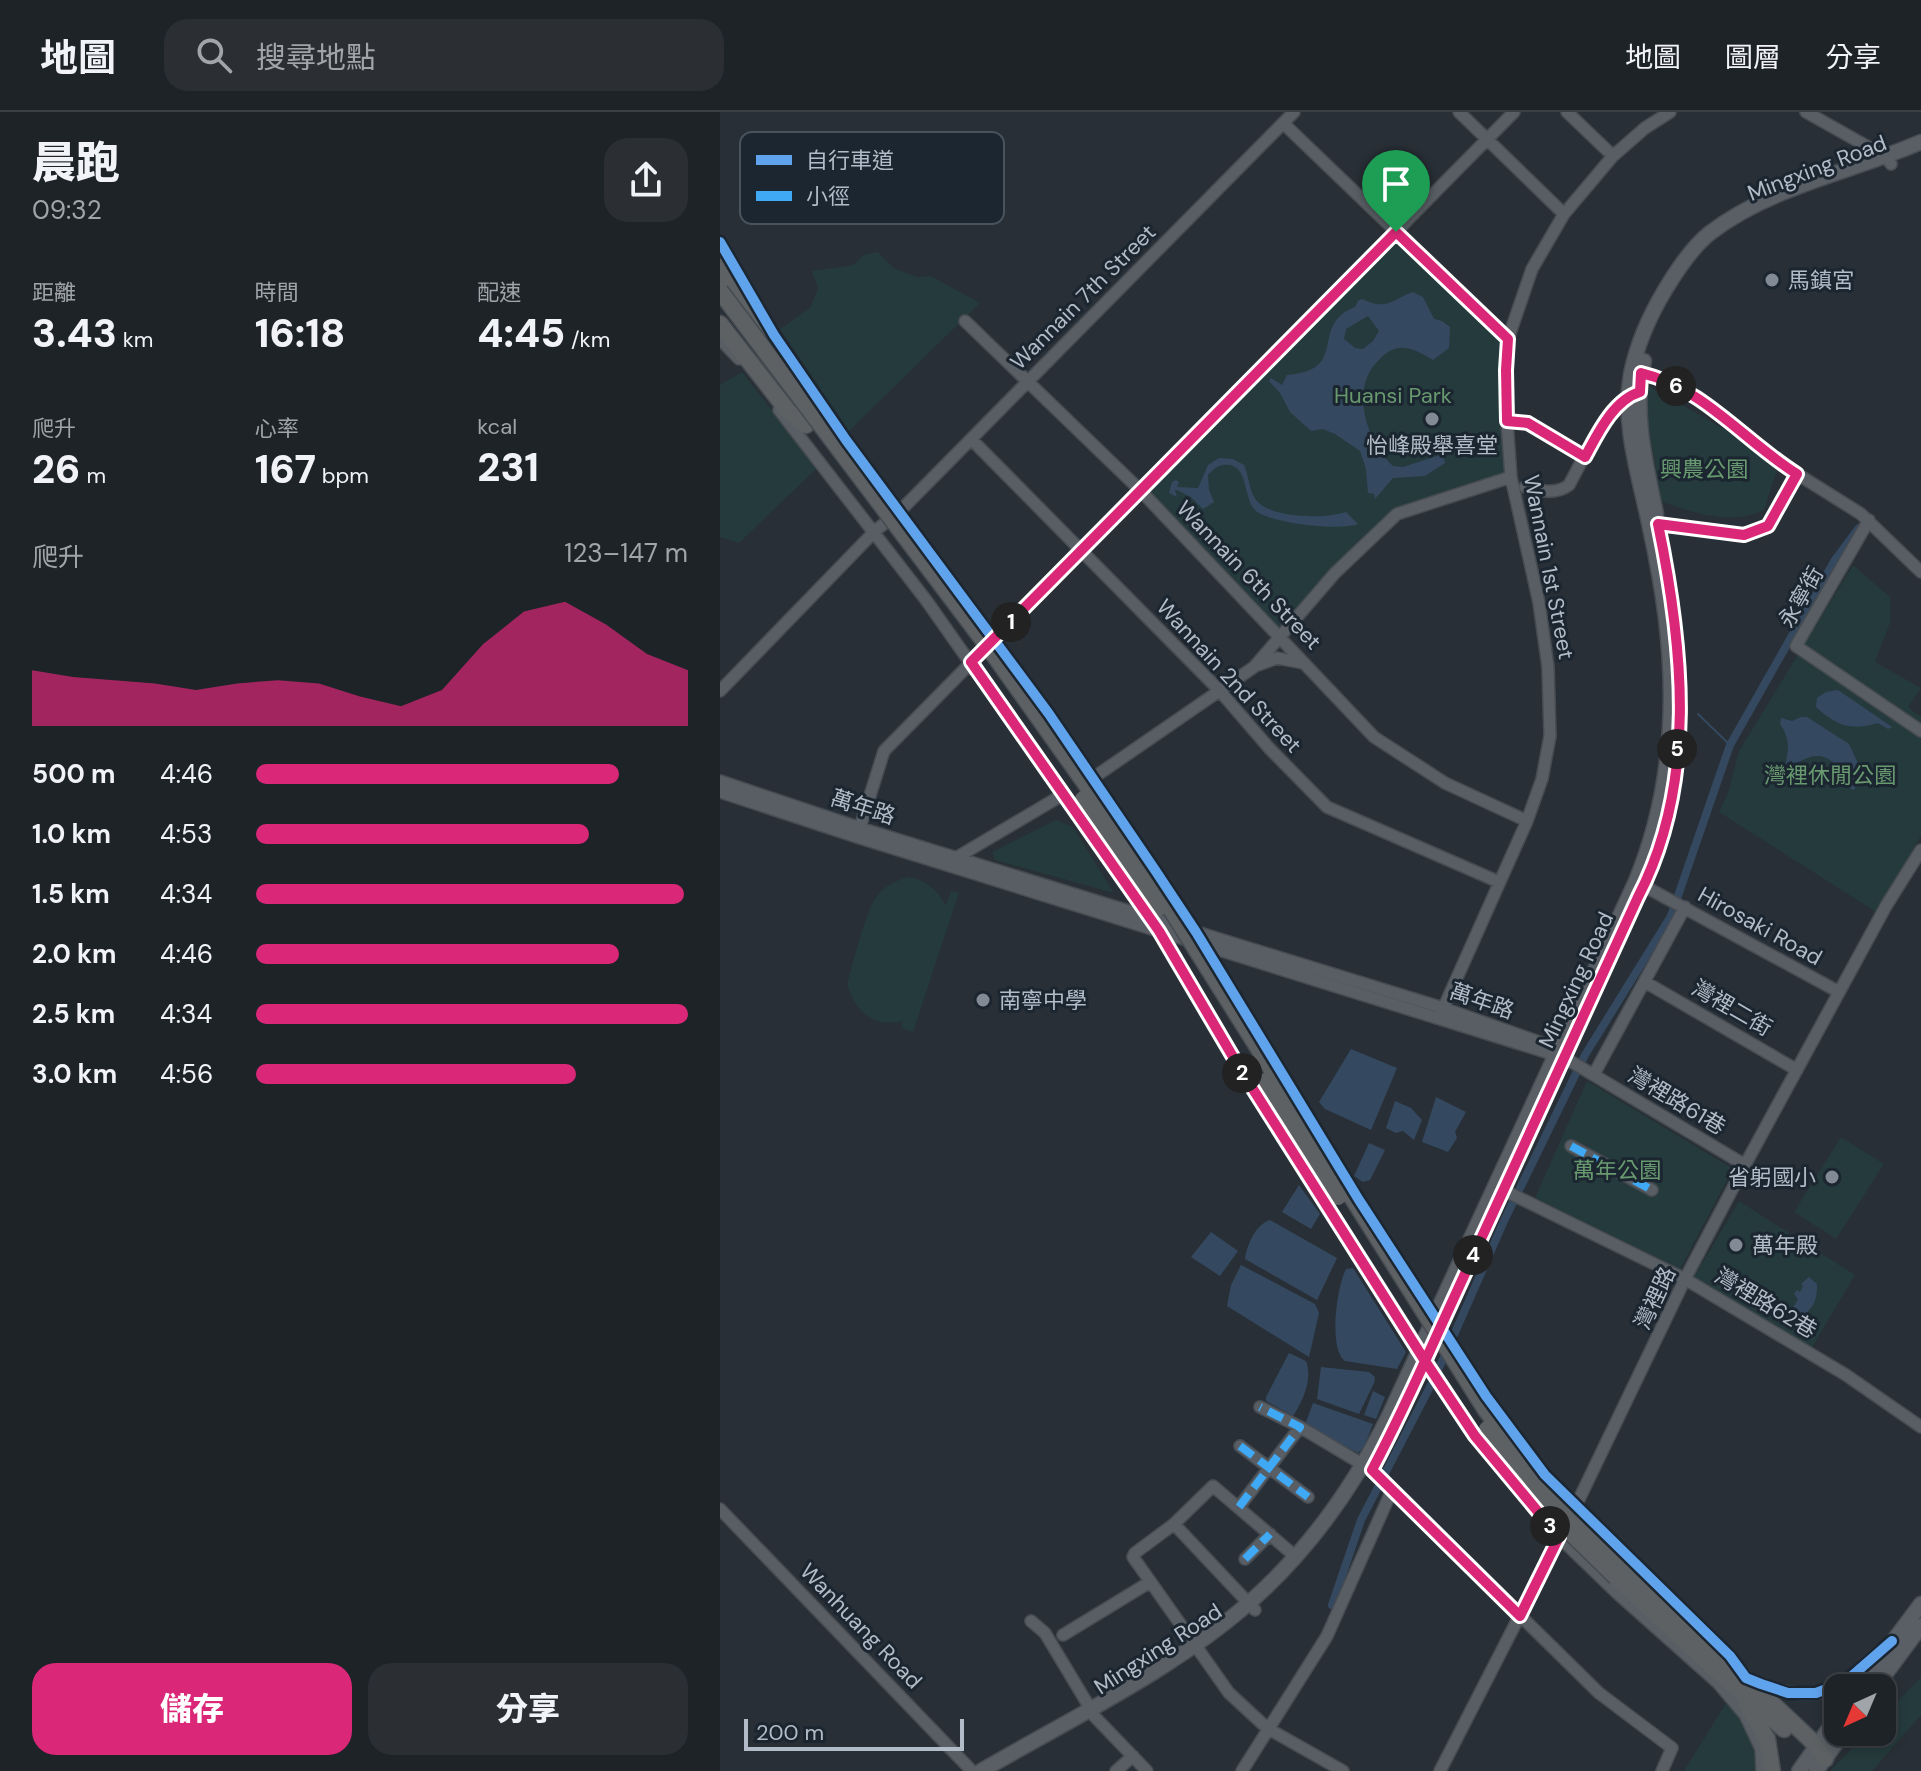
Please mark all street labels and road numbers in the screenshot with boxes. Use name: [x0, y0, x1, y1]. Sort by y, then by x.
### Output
street label: Mingxing Road: [1743, 128, 1891, 208]
street label: Wannain 7th Street: [1004, 218, 1162, 376]
street label: Wannain 1st Street: [1517, 472, 1581, 662]
street label: Wannain 6th Street: [1170, 494, 1328, 656]
street label: 永寧街: [1772, 561, 1830, 633]
street label: Wannain 2nd Street: [1150, 593, 1308, 759]
street label: 萬年路: [827, 783, 899, 831]
street label: Hirosaki Road: [1693, 880, 1827, 972]
street label: Mingxing Road: [1532, 907, 1620, 1053]
street label: 灣裡二街: [1687, 973, 1777, 1043]
street label: 萬年路: [1446, 977, 1518, 1025]
street label: 灣裡路61巷: [1623, 1061, 1731, 1141]
street label: 灣裡路62巷: [1710, 1261, 1822, 1345]
street label: 灣裡路: [1628, 1262, 1682, 1334]
street label: Wanhuang Road: [794, 1557, 928, 1695]
street label: Mingxing Road: [1089, 1597, 1227, 1701]

